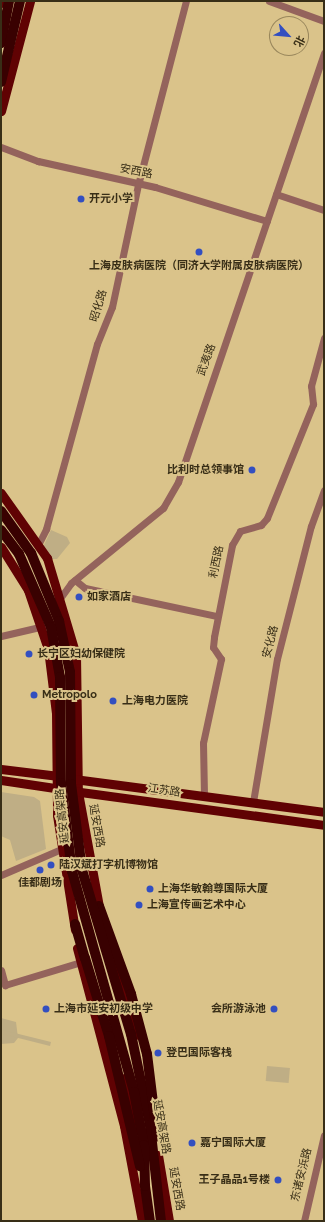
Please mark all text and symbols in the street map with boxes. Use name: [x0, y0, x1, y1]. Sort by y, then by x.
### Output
north arrow: [269, 16, 309, 56]
text: 北: [291, 33, 308, 49]
street label: 安西路: [119, 162, 153, 182]
place label: 开元小学: [89, 192, 133, 206]
marker: 开元小学: [76, 194, 86, 204]
marker: 上海皮肤病医院（同济大学附属皮肤病医院）: [193, 246, 205, 258]
place label: 上海皮肤病医院（同济大学附属皮肤病医院）: [89, 259, 309, 273]
street label: 昭化路: [88, 288, 110, 324]
street label: 武夷路: [195, 342, 219, 378]
place label: 比利时总领事馆: [167, 463, 244, 477]
marker: 比利时总领事馆: [247, 465, 257, 475]
street label: 利西路: [207, 544, 227, 580]
place label: 如家酒店: [87, 590, 131, 604]
marker: 如家酒店: [74, 592, 84, 602]
street label: 安化路: [261, 624, 281, 660]
place label: 长宁区妇幼保健院: [37, 647, 125, 661]
marker: 长宁区妇幼保健院: [24, 649, 34, 659]
place label: Metropolo: [42, 688, 97, 702]
marker: Metropolo: [29, 690, 39, 700]
place label: 上海电力医院: [122, 694, 188, 708]
marker: 上海电力医院: [107, 695, 119, 707]
street label: 江苏路: [147, 782, 181, 800]
street label: 延安高架路: [54, 788, 72, 844]
street label: 延安西路: [86, 803, 106, 849]
place label: 陆汉斌打字机博物馆: [59, 858, 158, 872]
marker: 陆汉斌打字机博物馆: [46, 860, 56, 870]
marker: 佳都剧场: [35, 865, 45, 875]
place label: 佳都剧场: [18, 876, 62, 890]
place label: 上海华敏翰尊国际大厦: [158, 882, 268, 896]
marker: 上海华敏翰尊国际大厦: [145, 884, 155, 894]
place label: 上海宣传画艺术中心: [147, 898, 246, 912]
marker: 上海宣传画艺术中心: [134, 900, 144, 910]
place label: 上海市延安初级中学: [54, 1002, 153, 1016]
place label: 会所游泳池: [211, 1002, 266, 1016]
marker: 上海市延安初级中学: [41, 1004, 51, 1014]
marker: 会所游泳池: [269, 1004, 279, 1014]
place label: 登巴国际客栈: [166, 1046, 232, 1060]
marker: 登巴国际客栈: [153, 1048, 163, 1058]
street label: 延安高架路: [150, 1099, 172, 1155]
place label: 嘉宁国际大厦: [200, 1136, 266, 1150]
marker: 嘉宁国际大厦: [187, 1138, 197, 1148]
street label: 东诸安浜路: [289, 1147, 315, 1203]
street label: 延安西路: [166, 1166, 186, 1212]
place label: 王子晶品1号楼: [199, 1173, 270, 1187]
marker: 王子晶品1号楼: [273, 1175, 283, 1185]

